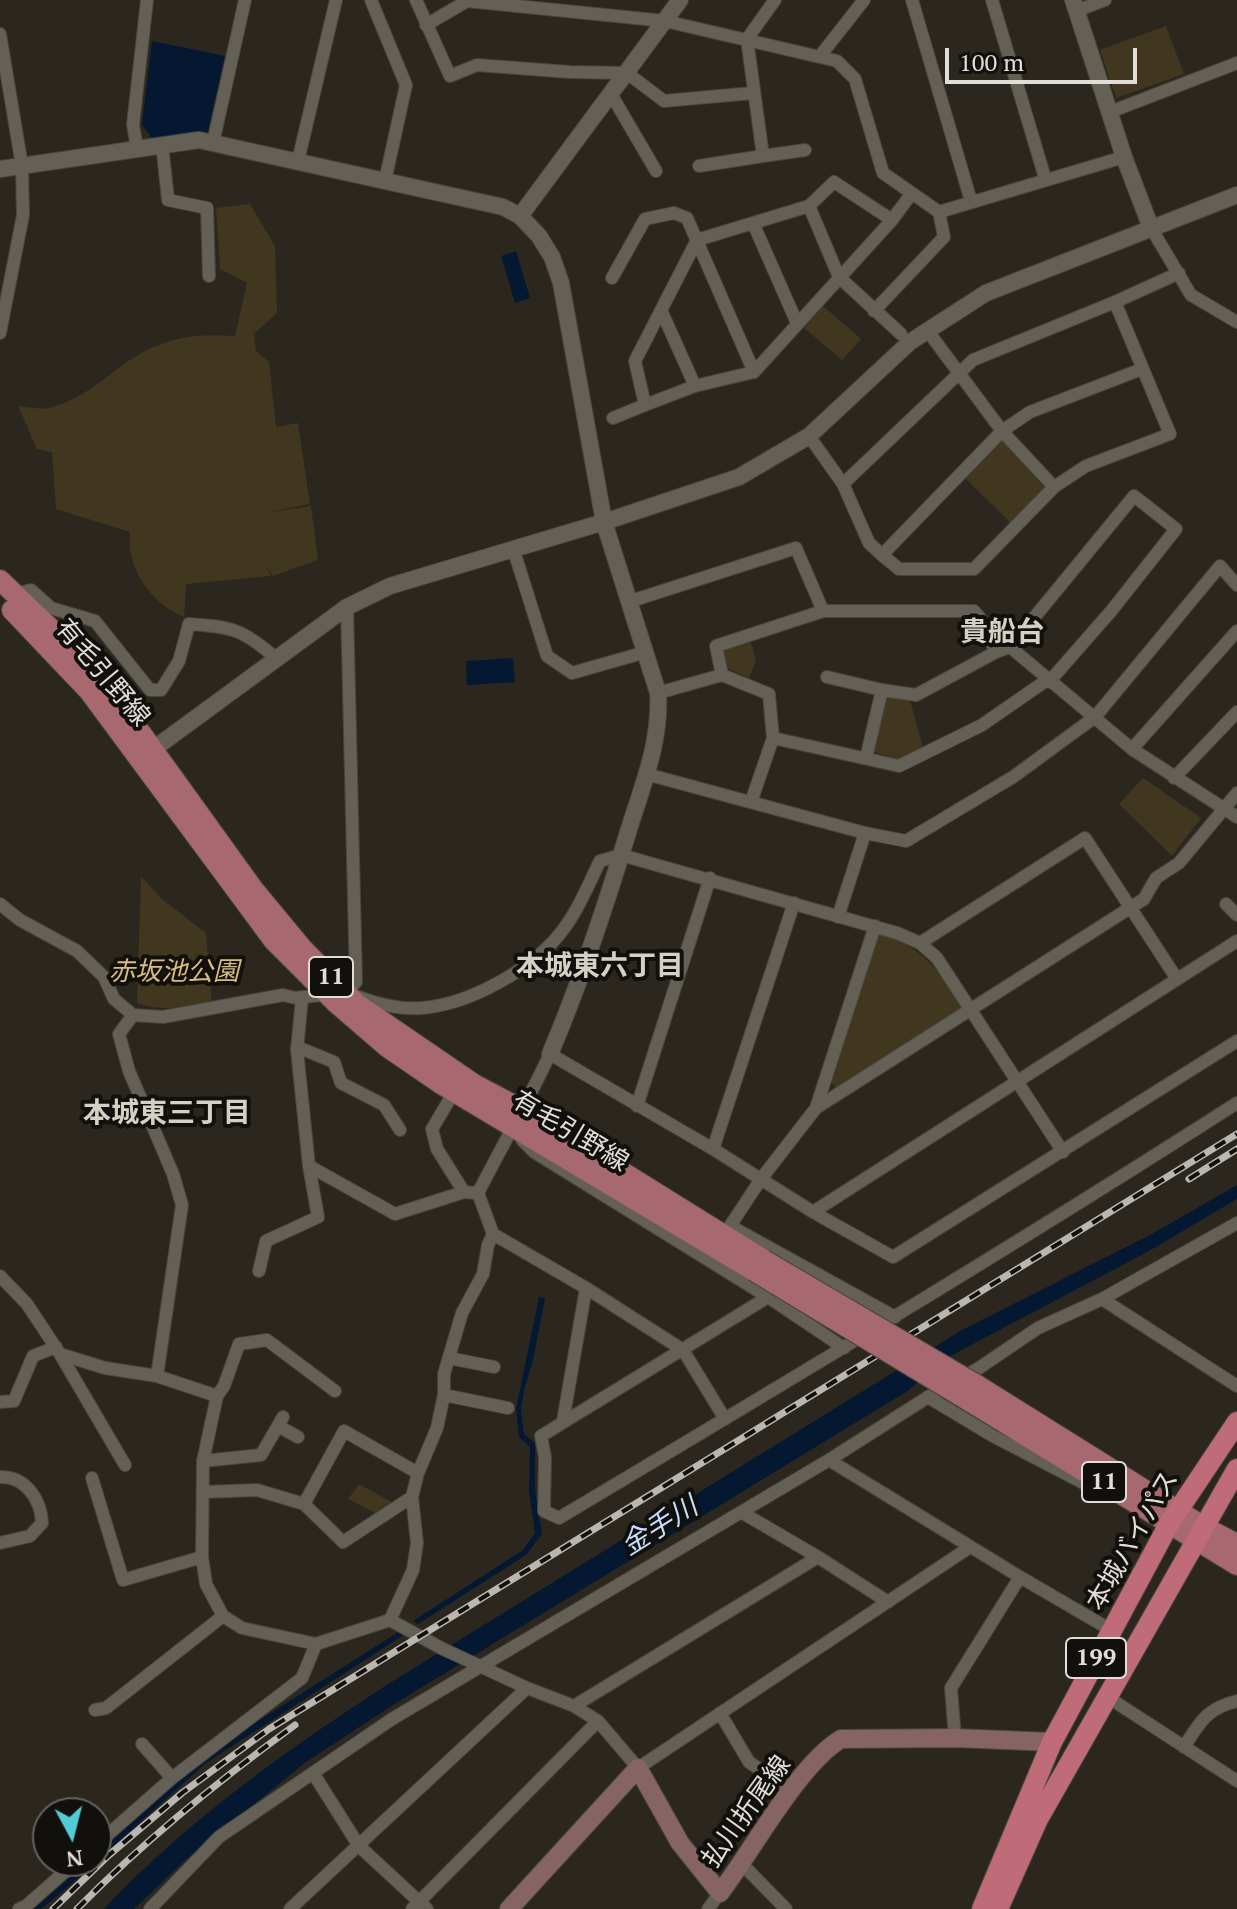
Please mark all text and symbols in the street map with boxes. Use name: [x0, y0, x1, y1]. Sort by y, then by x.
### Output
scale bar: [949, 32, 1141, 82]
text: 100 m: [959, 46, 1024, 78]
street label: 有毛引野線: [48, 613, 156, 733]
district label: 貴船台: [960, 616, 1044, 650]
district label: 本城東六丁目: [516, 950, 684, 984]
park label: 赤坂池公園: [109, 957, 239, 989]
road number: 11: [309, 957, 353, 997]
street label: 有毛引野線: [506, 1085, 634, 1179]
district label: 本城東三丁目: [83, 1097, 251, 1131]
road number: 11: [1082, 1462, 1126, 1502]
street label: 本城バイパス: [1080, 1466, 1186, 1616]
water label: 金手川: [615, 1490, 705, 1564]
road number: 199: [1066, 1638, 1126, 1678]
street label: 払川折尾線: [696, 1750, 798, 1874]
north arrow: [32, 1797, 112, 1877]
text: N: [65, 1844, 85, 1875]

